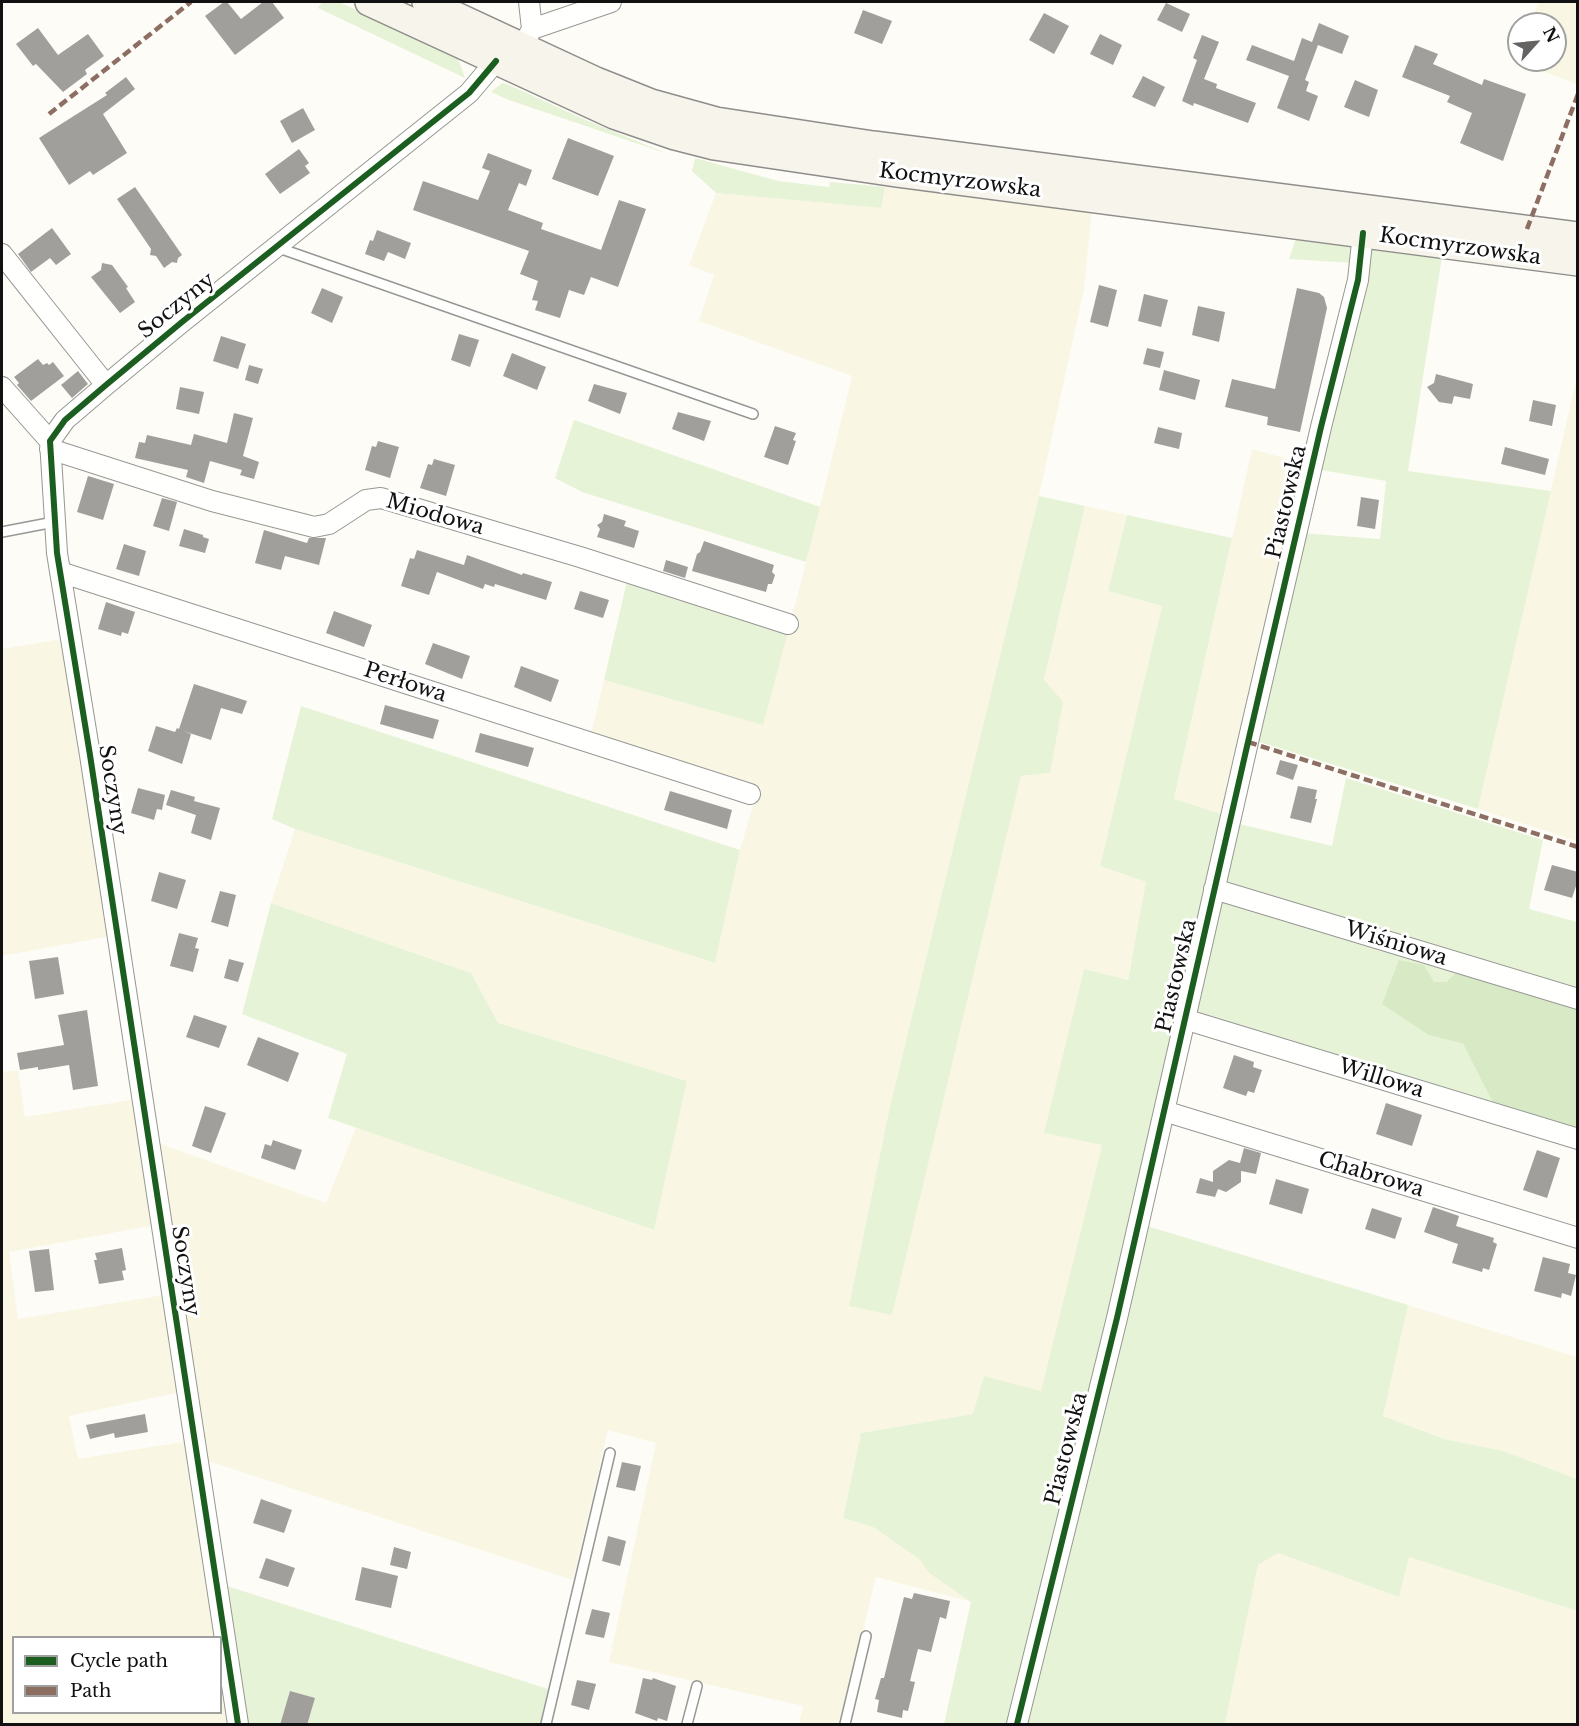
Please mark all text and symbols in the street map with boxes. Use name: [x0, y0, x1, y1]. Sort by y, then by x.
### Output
north arrow: [1507, 12, 1567, 72]
text: N: [1539, 23, 1564, 46]
street label: Kocmyrzowska: [878, 159, 1042, 203]
street label: Kocmyrzowska: [1377, 223, 1543, 271]
street label: Soczyny: [134, 268, 220, 344]
street label: Piastowska: [1262, 443, 1312, 561]
street label: Miodowa: [383, 489, 487, 541]
street label: Perłowa: [361, 658, 449, 708]
street label: Soczyny: [92, 743, 132, 837]
street label: Piastowska: [1152, 917, 1202, 1035]
street label: Wiśniowa: [1342, 917, 1450, 971]
street label: Willowa: [1335, 1054, 1427, 1104]
street label: Chabrowa: [1315, 1147, 1427, 1203]
street label: Soczyny: [165, 1224, 205, 1318]
street label: Piastowska: [1041, 1390, 1093, 1508]
legend: [12, 1636, 222, 1714]
text: Cycle path: [70, 1650, 168, 1672]
text: Path: [70, 1680, 111, 1702]

